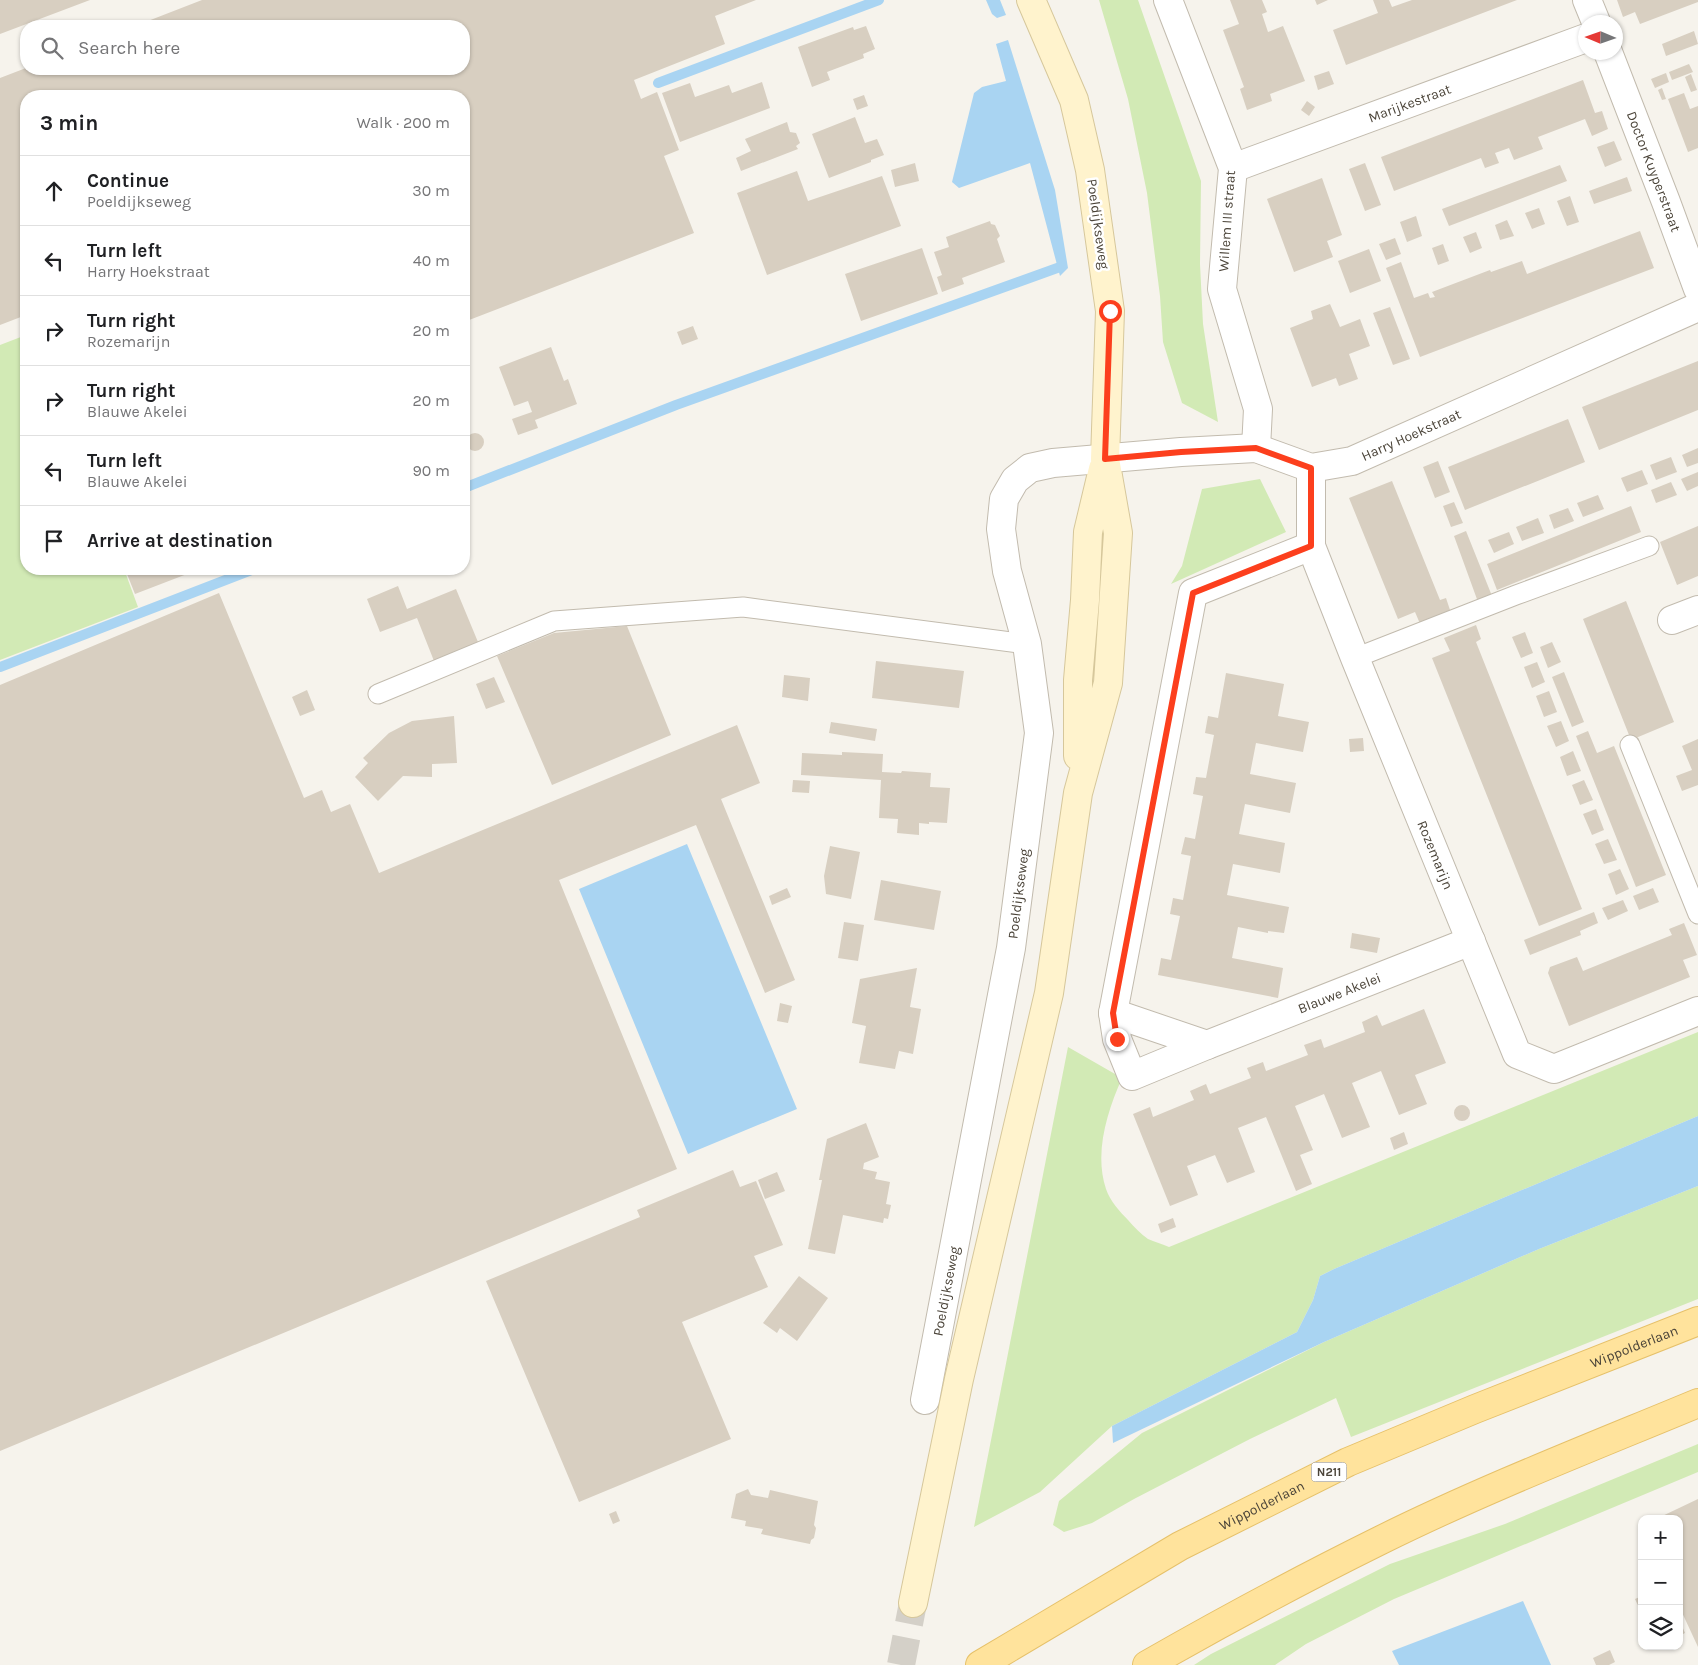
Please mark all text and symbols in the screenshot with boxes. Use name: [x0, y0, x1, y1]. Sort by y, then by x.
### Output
north arrow: [1578, 15, 1623, 60]
search box: [20, 20, 470, 75]
icon: search: [38, 34, 66, 62]
text: Search here: [78, 37, 180, 59]
street label: Marijkestraat: [1366, 80, 1453, 126]
street label: Doctor Kuyperstraat: [1623, 109, 1685, 234]
text: 3 min: [40, 111, 98, 135]
text: Walk · 200 m: [356, 113, 450, 132]
text: Continue: [87, 170, 169, 192]
street label: Willem III straat: [1215, 170, 1239, 272]
icon: ahead: [40, 177, 68, 205]
street label: Poeldijkseweg: [1083, 178, 1113, 270]
text: 30 m: [412, 181, 450, 200]
text: Poeldijkseweg: [87, 192, 191, 211]
text: Turn left: [87, 240, 162, 262]
icon: left: [40, 247, 68, 275]
text: 40 m: [413, 251, 450, 270]
text: Harry Hoekstraat: [87, 262, 210, 281]
route start: [1099, 300, 1122, 323]
text: Turn right: [87, 310, 176, 332]
icon: right: [40, 317, 68, 345]
text: 20 m: [412, 321, 450, 340]
text: Rozemarijn: [87, 332, 170, 351]
text: Turn right: [87, 380, 176, 402]
icon: right: [40, 387, 68, 415]
text: 20 m: [412, 391, 450, 410]
text: Blauwe Akelei: [87, 402, 187, 421]
street label: Harry Hoekstraat: [1358, 405, 1464, 464]
text: Turn left: [87, 450, 162, 472]
icon: left: [40, 457, 68, 485]
text: 90 m: [412, 461, 450, 480]
text: Blauwe Akelei: [87, 472, 187, 491]
icon: arrive: [40, 527, 68, 555]
text: Arrive at destination: [87, 530, 273, 552]
street label: Rozemarijn: [1414, 818, 1457, 892]
street label: Poeldijkseweg: [1004, 847, 1032, 940]
street label: Blauwe Akelei: [1295, 969, 1383, 1017]
route end: [1106, 1028, 1129, 1051]
street label: Poeldijkseweg: [929, 1245, 963, 1337]
street label: Wippolderlaan: [1588, 1321, 1680, 1371]
road number: N211: [1312, 1462, 1346, 1481]
street label: Wippolderlaan: [1216, 1477, 1307, 1534]
map controls: [1638, 1515, 1683, 1650]
button: +: [1638, 1515, 1683, 1560]
button: −: [1638, 1560, 1683, 1605]
button: layers: [1638, 1605, 1683, 1650]

